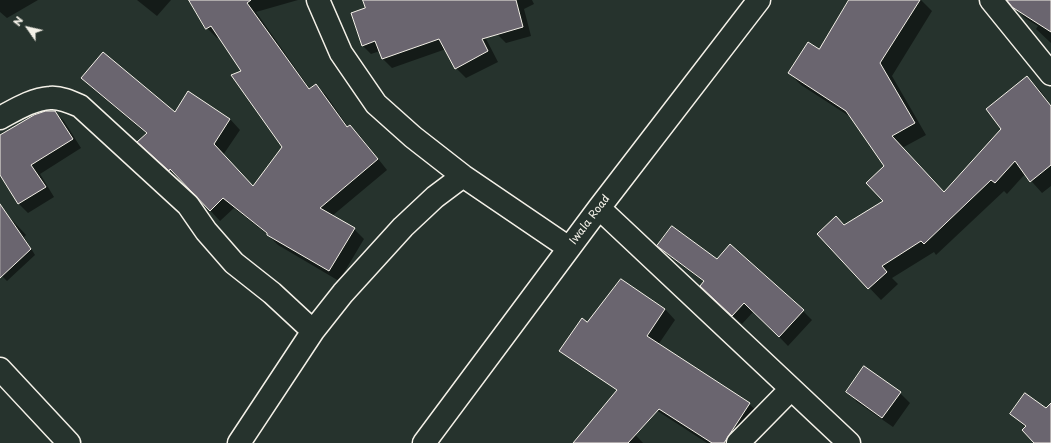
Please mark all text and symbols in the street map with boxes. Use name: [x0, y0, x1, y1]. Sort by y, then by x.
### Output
north arrow: [8, 8, 48, 48]
text: N: [8, 13, 27, 29]
street label: Iwala Road: [567, 193, 613, 247]

